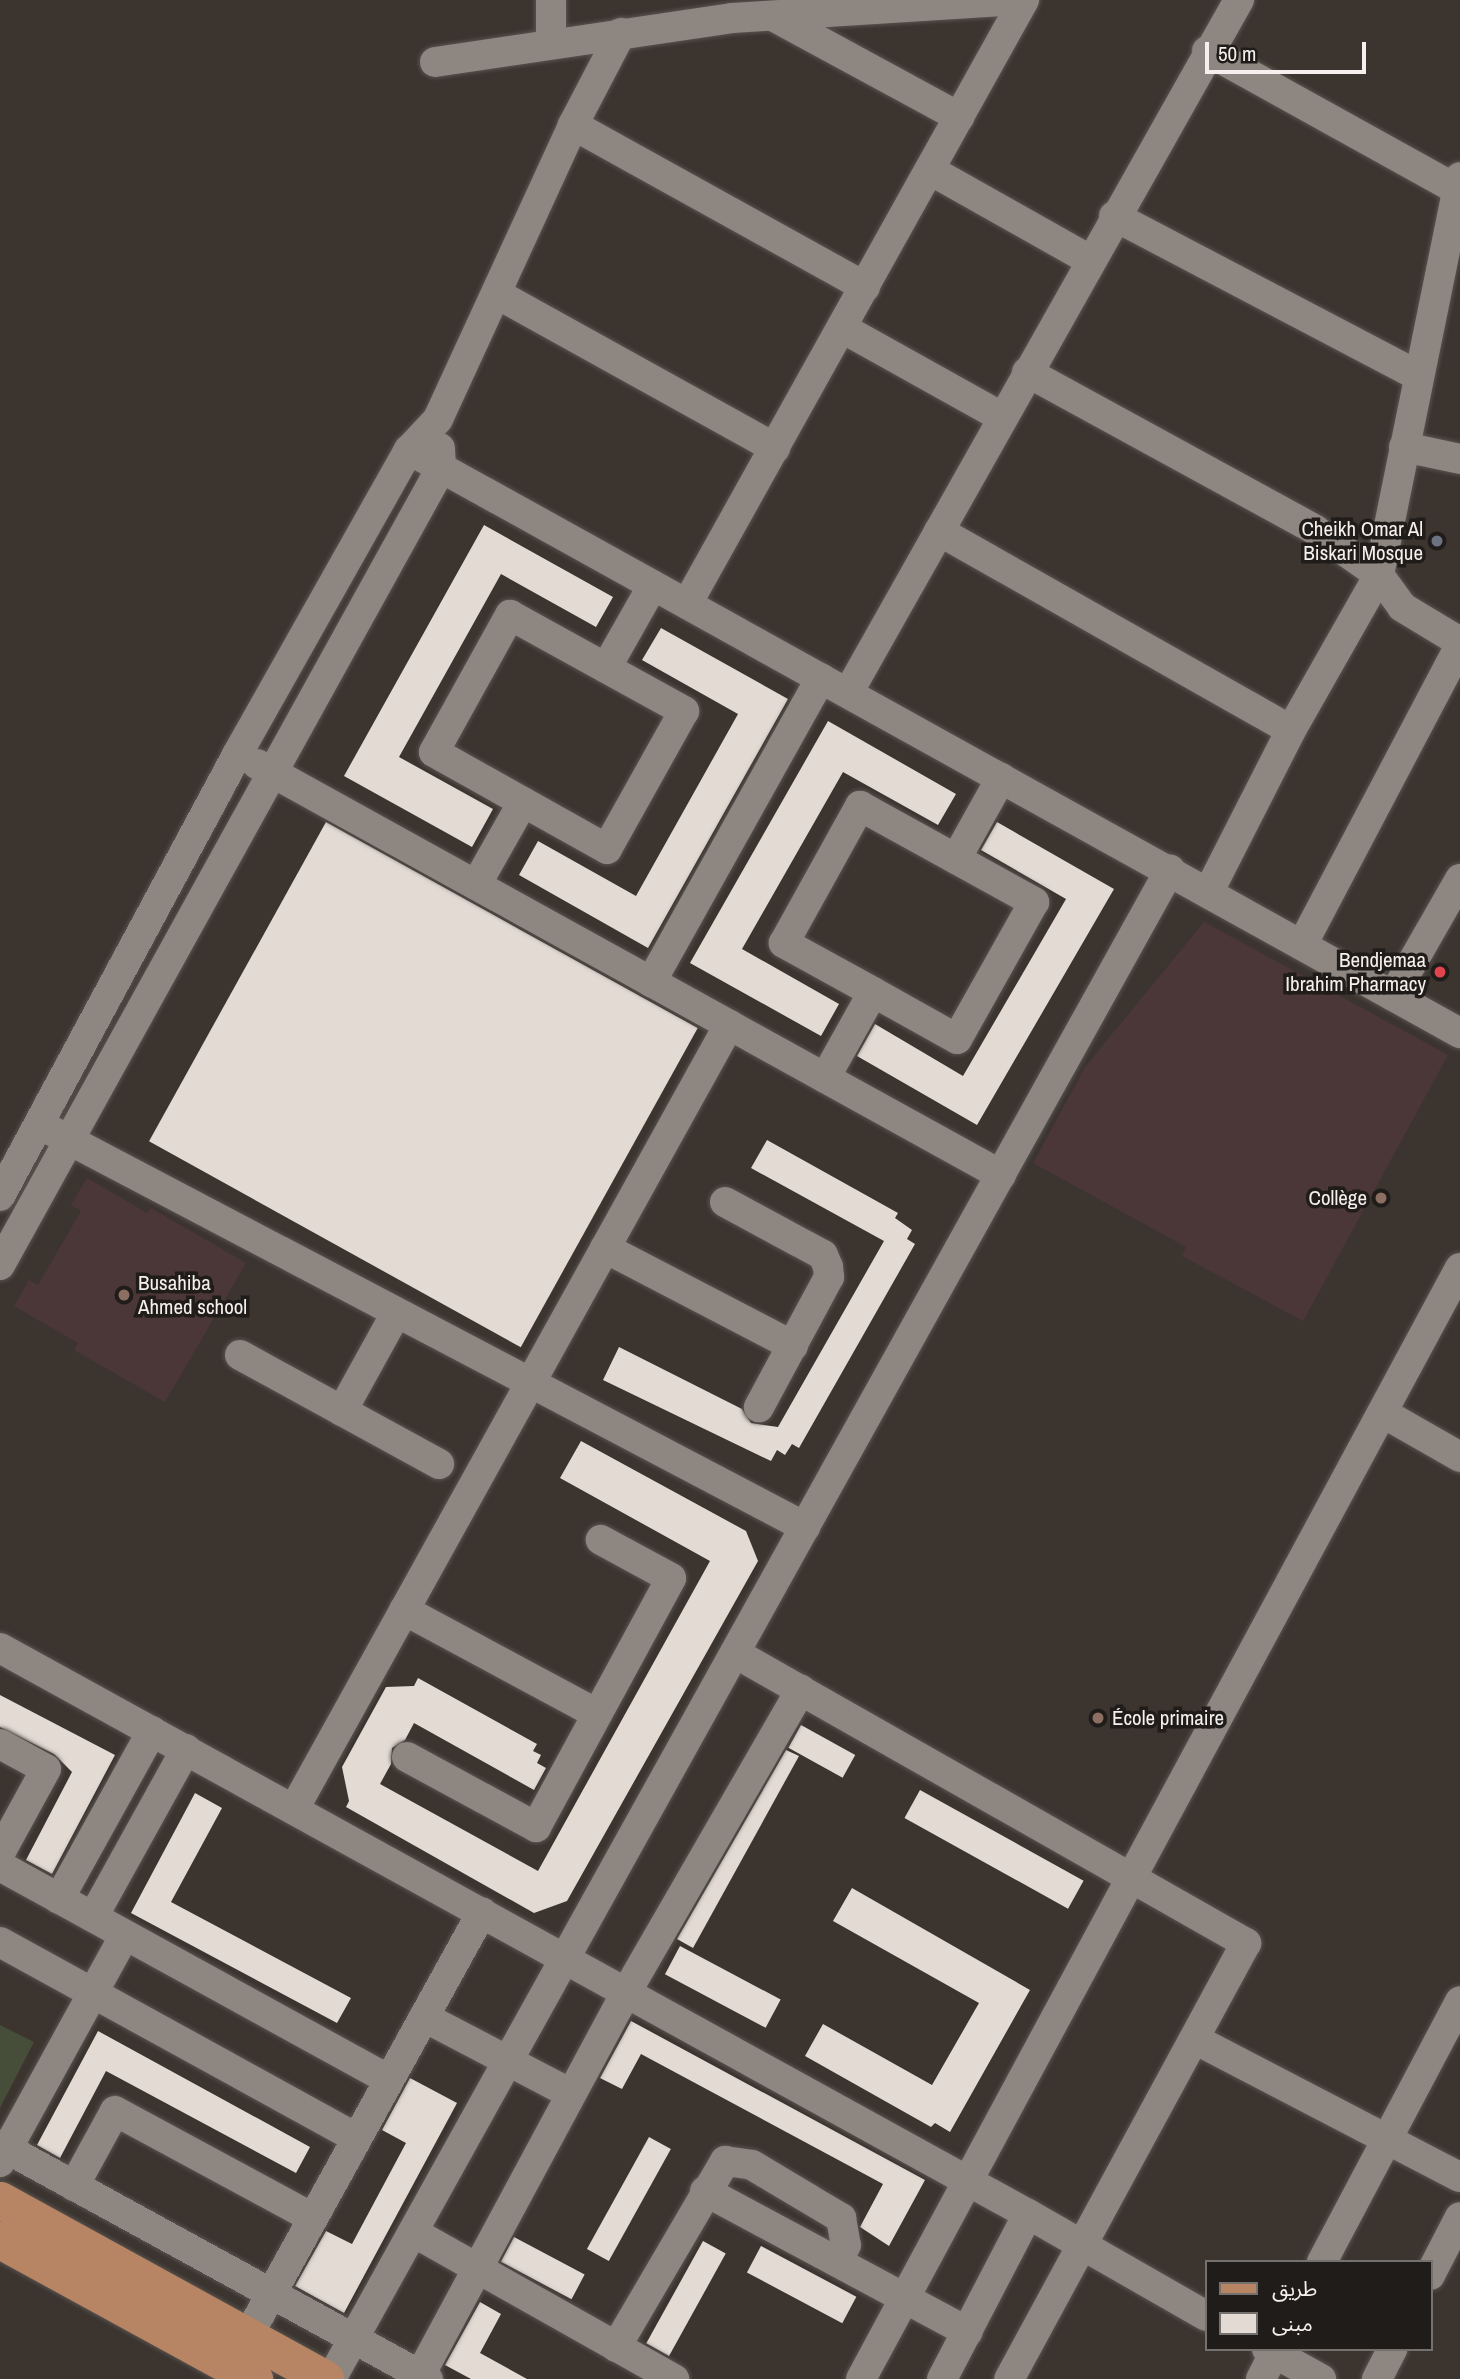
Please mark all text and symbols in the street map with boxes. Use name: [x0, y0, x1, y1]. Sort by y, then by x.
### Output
scale bar: [1208, 28, 1369, 72]
text: 50 m: [1218, 39, 1256, 68]
place label: Cheikh Omar Al Biskari Mosque: [1301, 516, 1423, 566]
marker: Cheikh Omar Al Biskari Mosque: [1429, 533, 1445, 549]
place label: Bendjemaa Ibrahim Pharmacy: [1285, 947, 1426, 997]
marker: Bendjemaa Ibrahim Pharmacy: [1432, 964, 1448, 980]
place label: Collège: [1309, 1185, 1367, 1211]
marker: Collège: [1373, 1190, 1389, 1206]
place label: Busahiba Ahmed school: [138, 1270, 247, 1320]
marker: Busahiba Ahmed school: [116, 1287, 132, 1303]
place label: École primaire: [1112, 1705, 1224, 1731]
marker: École primaire: [1090, 1710, 1106, 1726]
legend: [1204, 2260, 1432, 2351]
text: طريق: [1272, 2274, 1317, 2303]
text: مبنى: [1272, 2309, 1313, 2338]

